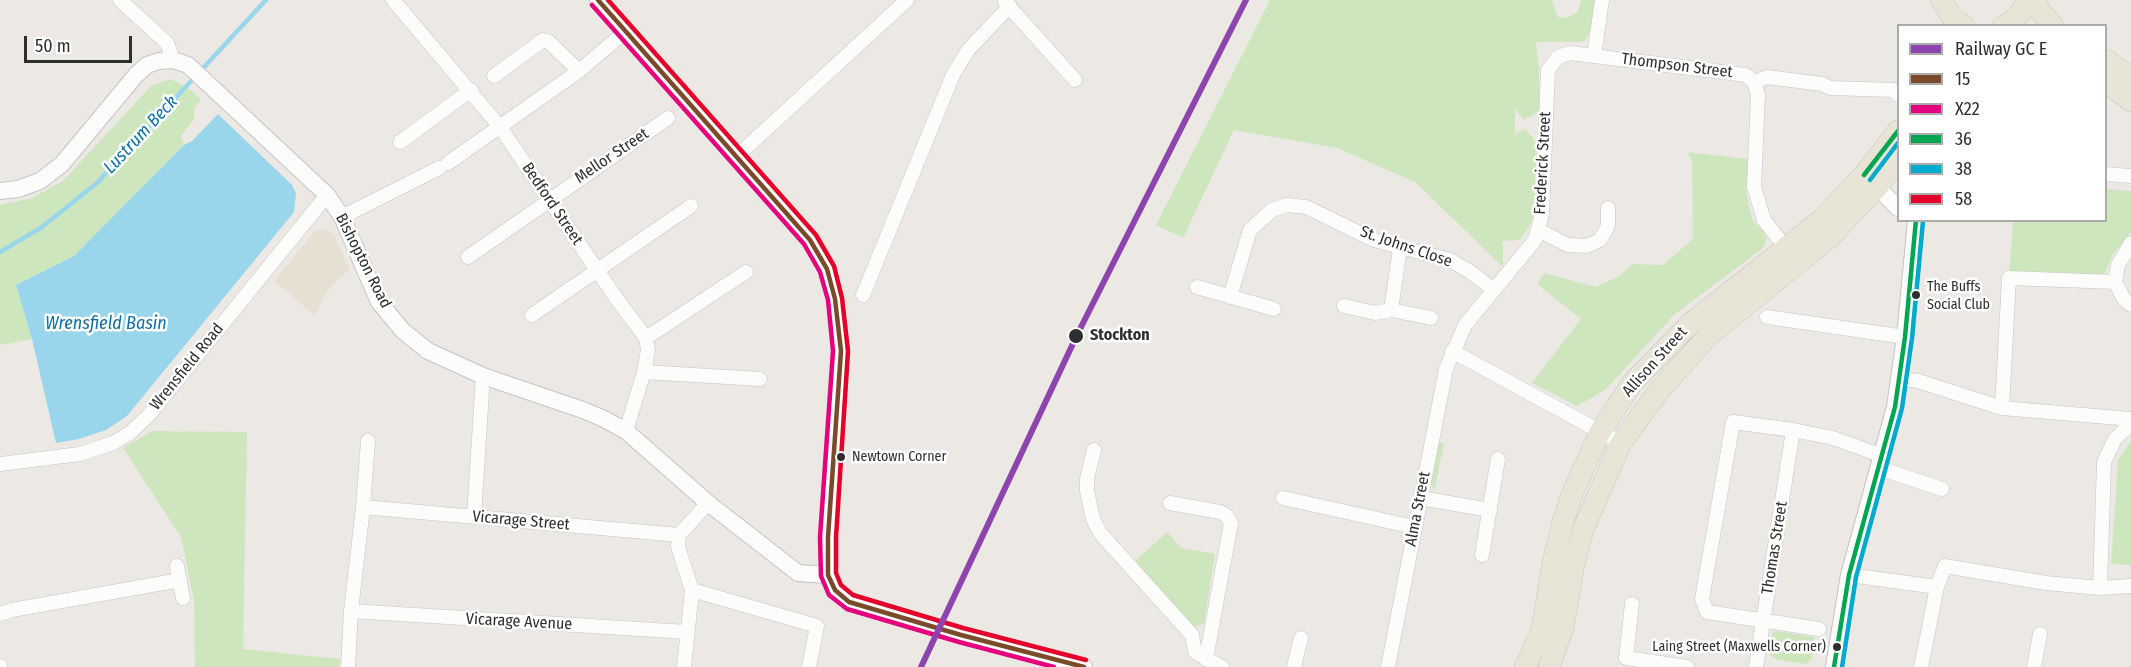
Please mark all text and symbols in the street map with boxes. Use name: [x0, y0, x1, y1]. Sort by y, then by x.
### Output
scale bar: [27, 24, 135, 62]
legend: [1897, 24, 2107, 222]
text: 50 m: [35, 35, 71, 57]
text: Railway GC E: [1955, 38, 2047, 60]
street label: Thompson Street: [1620, 50, 1734, 82]
text: 15: [1955, 68, 1970, 90]
water label: Lustrum Beck: [99, 91, 183, 179]
text: X22: [1955, 98, 1980, 120]
street label: Frederick Street: [1531, 111, 1555, 215]
street label: Mellor Street: [572, 124, 652, 188]
text: 36: [1955, 128, 1972, 150]
text: 38: [1955, 158, 1972, 180]
street label: Bedford Street: [517, 159, 587, 249]
text: 58: [1955, 188, 1972, 210]
street label: Bishopton Road: [331, 210, 395, 312]
street label: St. Johns Close: [1358, 222, 1454, 272]
place label: The Buffs Social Club: [1927, 279, 1990, 312]
marker: The Buffs Social Club: [1910, 289, 1922, 301]
water label: Wrensfield Basin: [45, 313, 167, 335]
street label: Wrensfield Road: [146, 320, 228, 414]
street label: Allison Street: [1619, 323, 1691, 401]
place label: Stockton: [1090, 326, 1150, 346]
marker: Stockton: [1067, 327, 1085, 345]
place label: Newtown Corner: [852, 449, 946, 465]
marker: Newtown Corner: [835, 451, 847, 463]
street label: Alma Street: [1401, 470, 1435, 548]
street label: Thomas Street: [1758, 500, 1792, 596]
street label: Vicarage Street: [471, 507, 571, 535]
street label: Vicarage Avenue: [465, 610, 573, 634]
place label: Laing Street (Maxwells Corner): [1652, 639, 1826, 655]
marker: Laing Street (Maxwells Corner): [1831, 641, 1843, 653]

